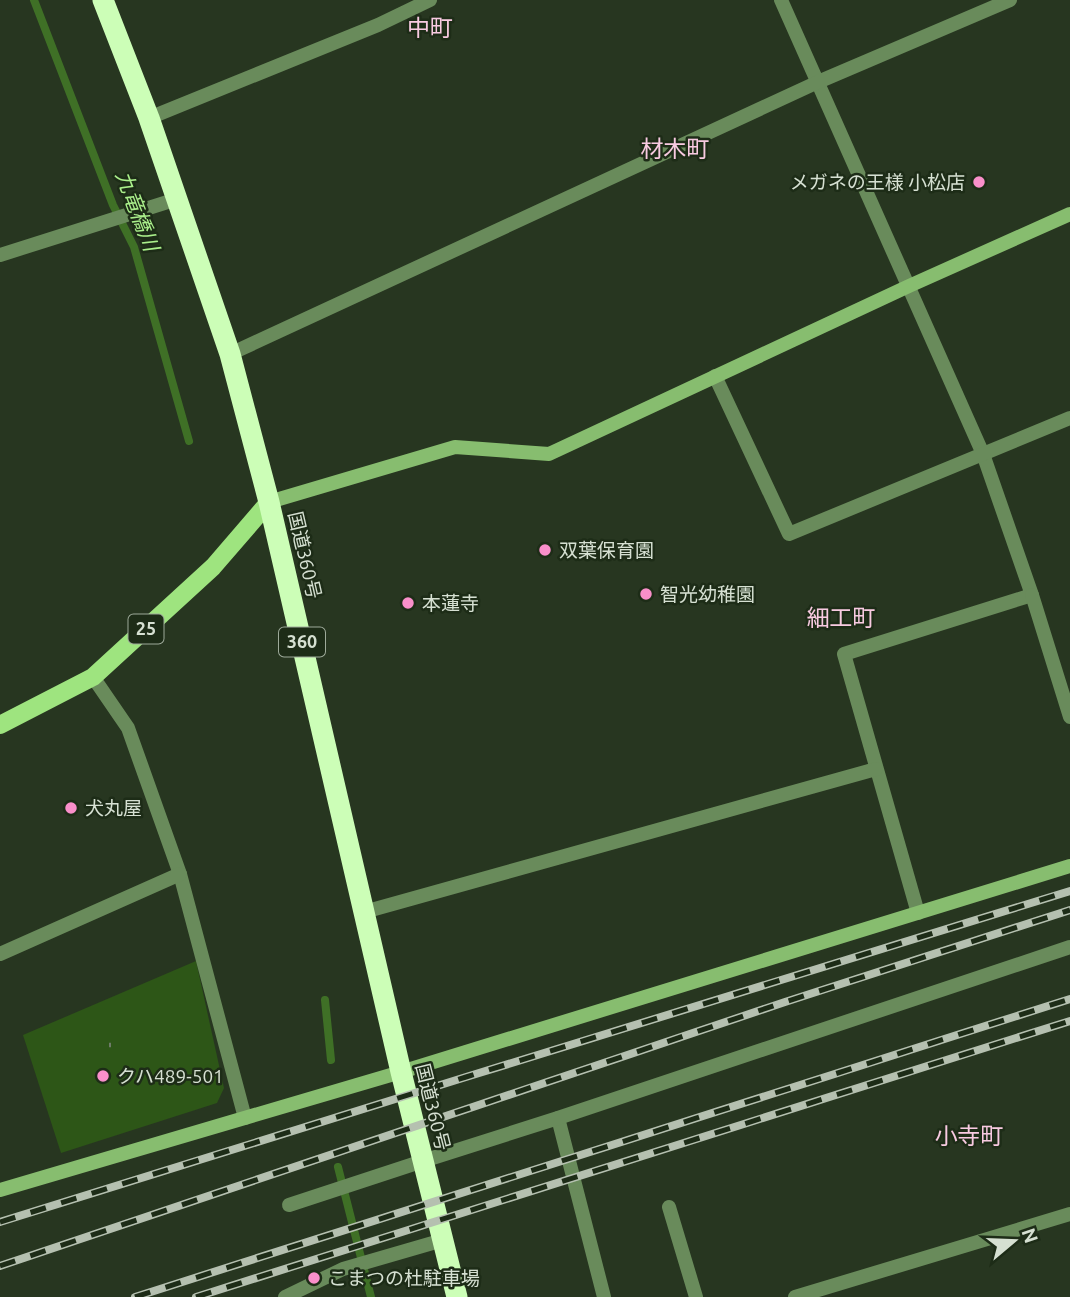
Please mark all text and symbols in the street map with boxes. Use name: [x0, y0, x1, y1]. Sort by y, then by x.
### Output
district label: 中町: [407, 15, 453, 40]
district label: 材木町: [641, 136, 710, 161]
water label: 九竜橋川: [112, 167, 165, 256]
place label: メガネの王様 小松店: [790, 171, 965, 193]
marker: メガネの王様 小松店: [971, 174, 987, 190]
street label: 国道360号: [284, 509, 326, 601]
place label: 双葉保育園: [559, 539, 654, 561]
marker: 双葉保育園: [537, 542, 553, 558]
place label: 智光幼稚園: [660, 583, 755, 605]
marker: 智光幼稚園: [638, 586, 654, 602]
place label: 本蓮寺: [422, 592, 479, 614]
marker: 本蓮寺: [400, 595, 416, 611]
district label: 細工町: [807, 605, 876, 630]
road number: 25: [128, 614, 164, 644]
road number: 360: [279, 628, 325, 656]
place label: 犬丸屋: [85, 797, 142, 819]
marker: 犬丸屋: [63, 800, 79, 816]
street label: 国道360号: [412, 1061, 454, 1153]
place label: クハ489-501: [117, 1065, 224, 1087]
marker: クハ489-501: [95, 1068, 111, 1084]
district label: 小寺町: [935, 1123, 1004, 1148]
north arrow: [979, 1206, 1049, 1276]
text: N: [1017, 1225, 1043, 1246]
place label: こまつの杜駐車場: [328, 1267, 480, 1289]
marker: こまつの杜駐車場: [306, 1270, 322, 1286]

